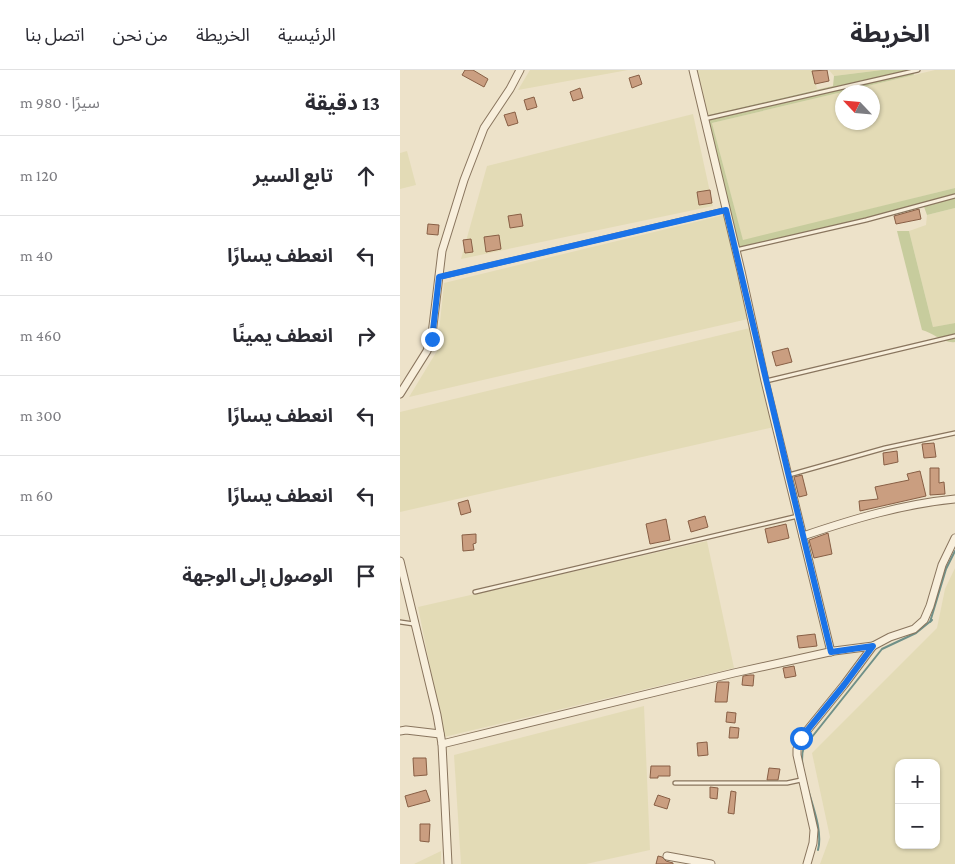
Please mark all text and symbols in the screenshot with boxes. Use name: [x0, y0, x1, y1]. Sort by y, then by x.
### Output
text: الخريطة: [850, 20, 930, 47]
text: اتصل بنا: [25, 25, 85, 45]
text: من نحن: [113, 25, 168, 45]
text: الخريطة: [196, 25, 250, 45]
text: الرئيسية: [278, 25, 336, 45]
north arrow: [835, 85, 880, 130]
text: 13 دقيقة: [305, 91, 380, 115]
text: سيرًا · 980 m: [20, 94, 100, 111]
icon: ahead: [352, 162, 380, 190]
text: تابع السير: [253, 165, 333, 186]
text: 120 m: [20, 167, 58, 184]
icon: left: [352, 242, 380, 270]
text: انعطف يسارًا: [227, 245, 333, 266]
text: 40 m: [20, 247, 53, 264]
icon: right: [352, 322, 380, 350]
text: انعطف يمينًا: [232, 325, 333, 346]
text: 460 m: [20, 327, 61, 344]
route end: [421, 328, 444, 351]
icon: left: [352, 402, 380, 430]
text: انعطف يسارًا: [227, 405, 333, 426]
text: 300 m: [20, 407, 62, 424]
icon: left: [352, 482, 380, 510]
text: انعطف يسارًا: [227, 485, 333, 506]
text: 60 m: [20, 487, 53, 504]
icon: arrive: [352, 562, 380, 590]
text: الوصول إلى الوجهة: [182, 565, 333, 586]
route start: [790, 727, 813, 750]
map controls: [895, 759, 940, 849]
button: +: [895, 759, 940, 804]
button: −: [895, 804, 940, 849]

